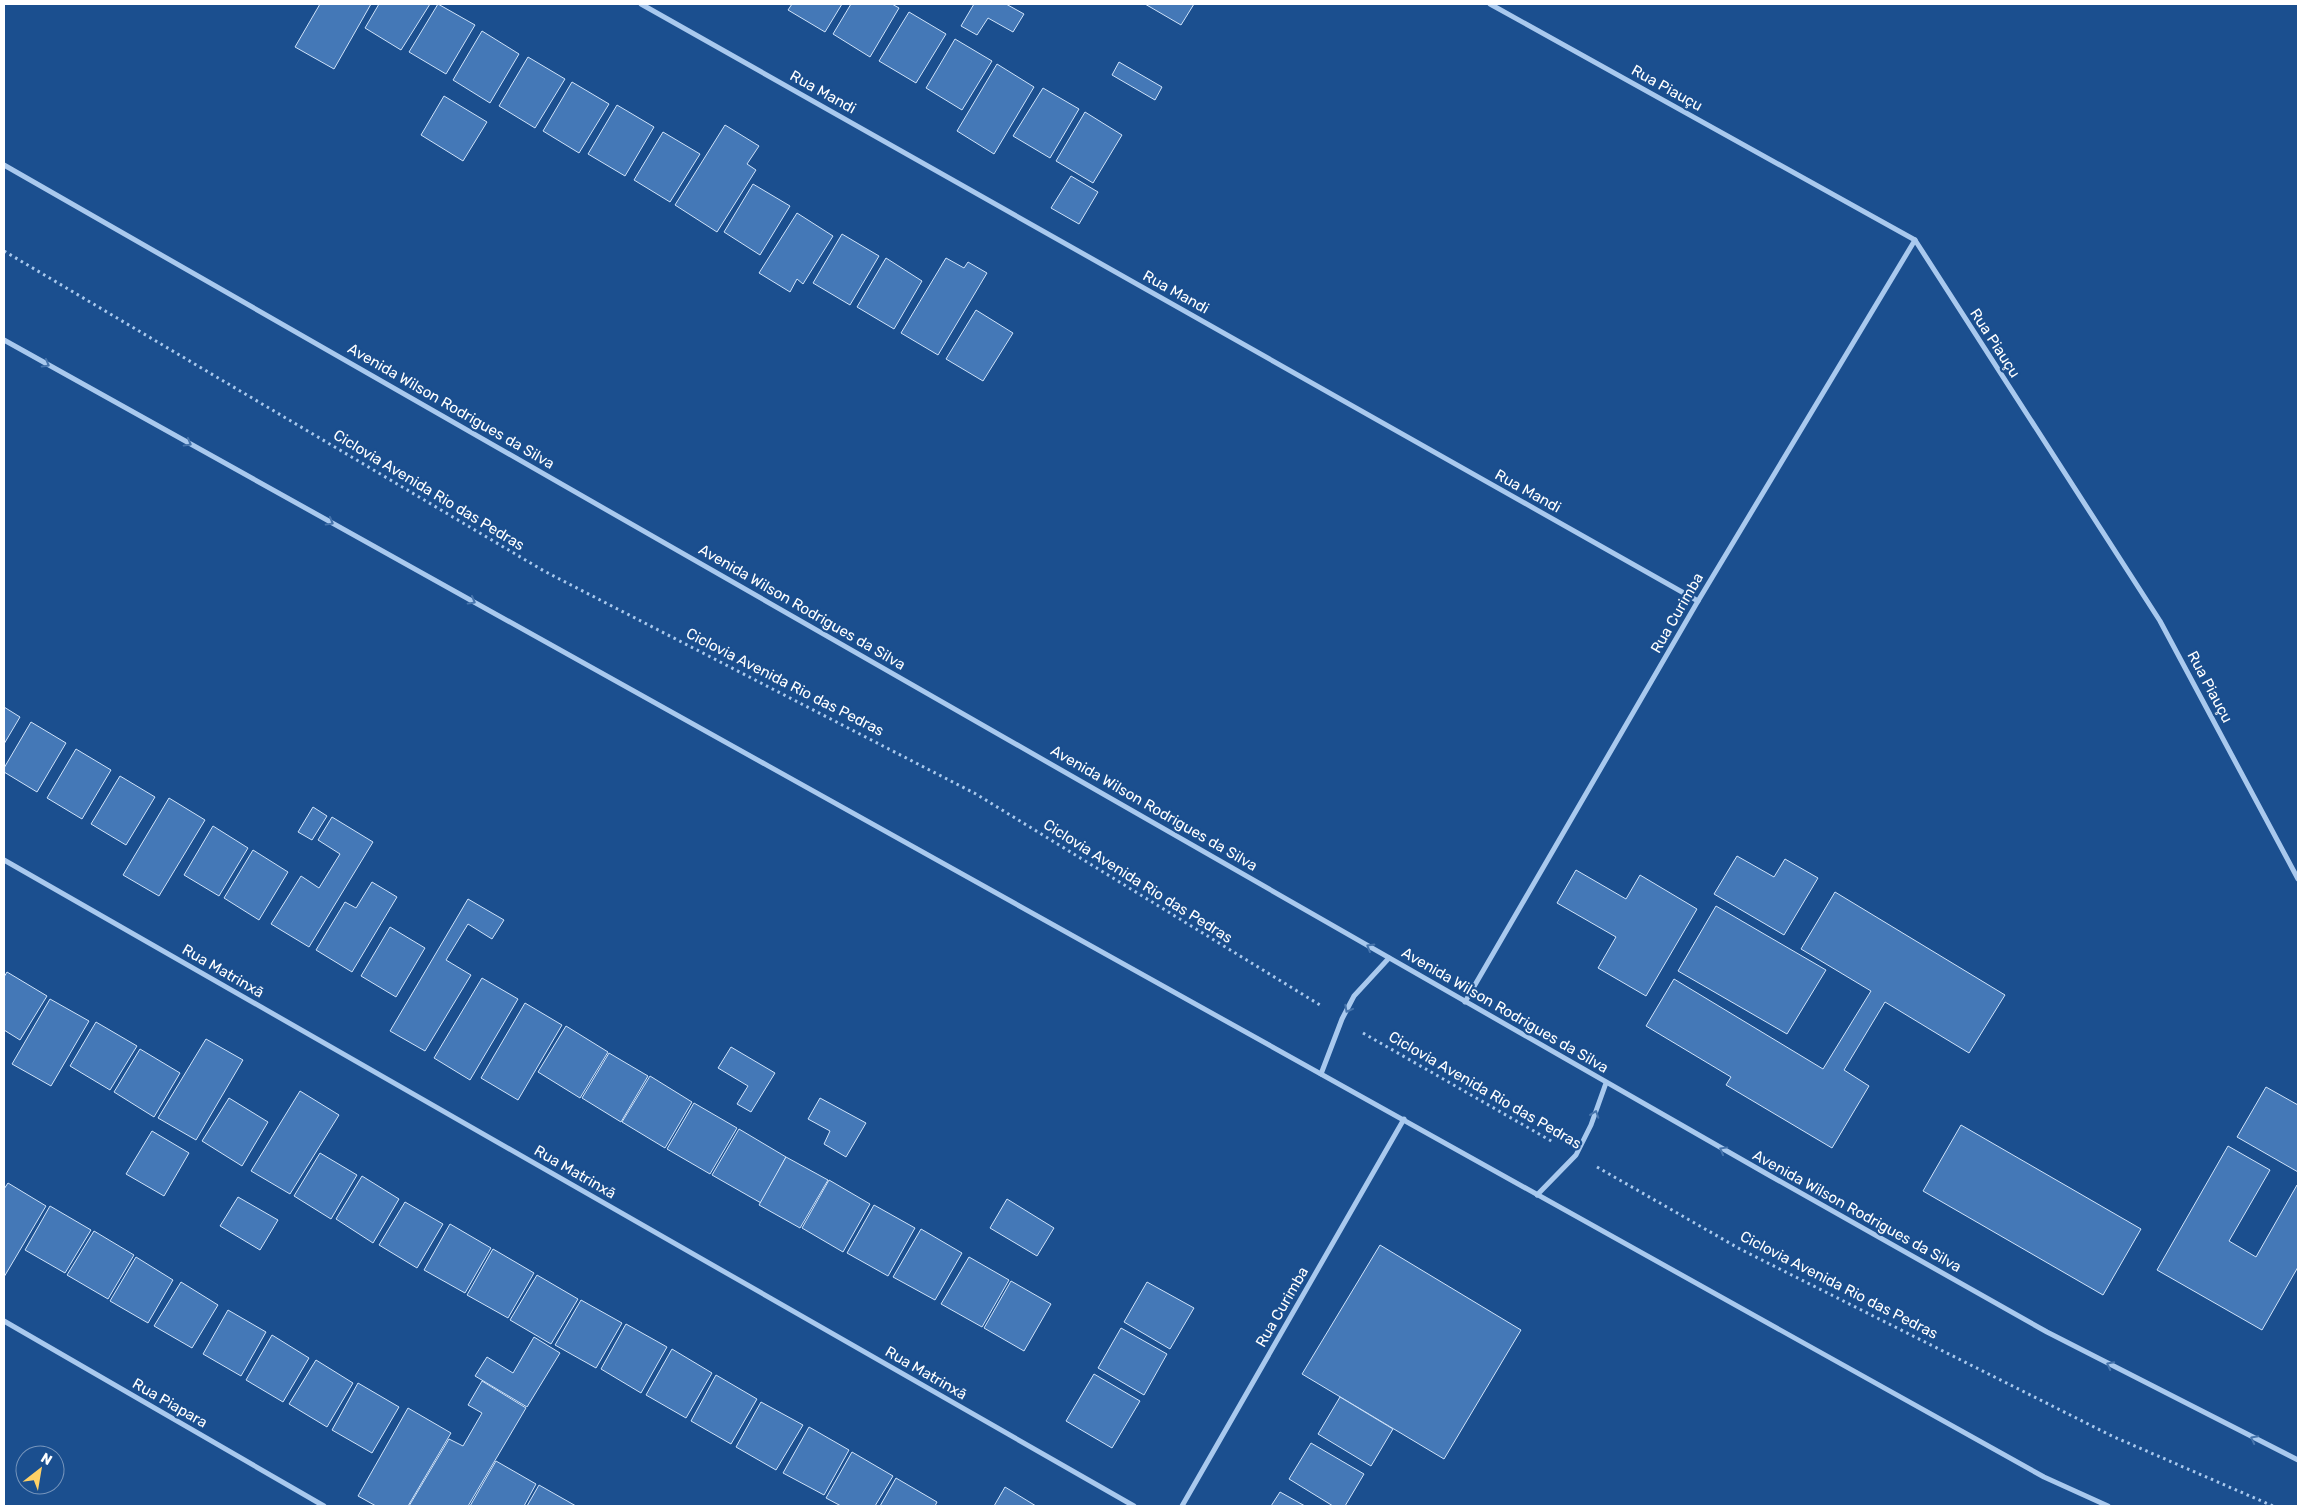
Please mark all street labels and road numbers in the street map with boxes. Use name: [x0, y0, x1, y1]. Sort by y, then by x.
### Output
street label: Rua Piauçu: [1628, 61, 1706, 115]
street label: Rua Mandi: [787, 67, 859, 117]
street label: Rua Mandi: [1140, 267, 1212, 317]
street label: Rua Piauçu: [1966, 305, 2024, 381]
street label: Avenida Wilson Rodrigues da Silva: [344, 339, 558, 473]
street label: Ciclovia Avenida Rio das Pedras: [330, 426, 528, 554]
street label: Rua Mandi: [1492, 466, 1564, 516]
street label: Avenida Wilson Rodrigues da Silva: [695, 540, 909, 674]
street label: Rua Curimba: [1647, 570, 1707, 656]
street label: Ciclovia Avenida Rio das Pedras: [683, 624, 887, 740]
street label: Rua Piauçu: [2184, 648, 2236, 726]
street label: Avenida Wilson Rodrigues da Silva: [1047, 741, 1261, 875]
street label: Ciclovia Avenida Rio das Pedras: [1040, 815, 1236, 947]
street label: Rua Matrinxã: [179, 940, 267, 1002]
street label: Avenida Wilson Rodrigues da Silva: [1398, 943, 1612, 1077]
street label: Ciclovia Avenida Rio das Pedras: [1385, 1027, 1585, 1153]
street label: Rua Matrinxã: [531, 1141, 619, 1203]
street label: Avenida Wilson Rodrigues da Silva: [1750, 1146, 1964, 1276]
street label: Ciclovia Avenida Rio das Pedras: [1737, 1227, 1941, 1343]
street label: Rua Curimba: [1252, 1264, 1312, 1350]
street label: Rua Matrinxã: [882, 1342, 970, 1404]
street label: Rua Piapara: [129, 1374, 211, 1432]

